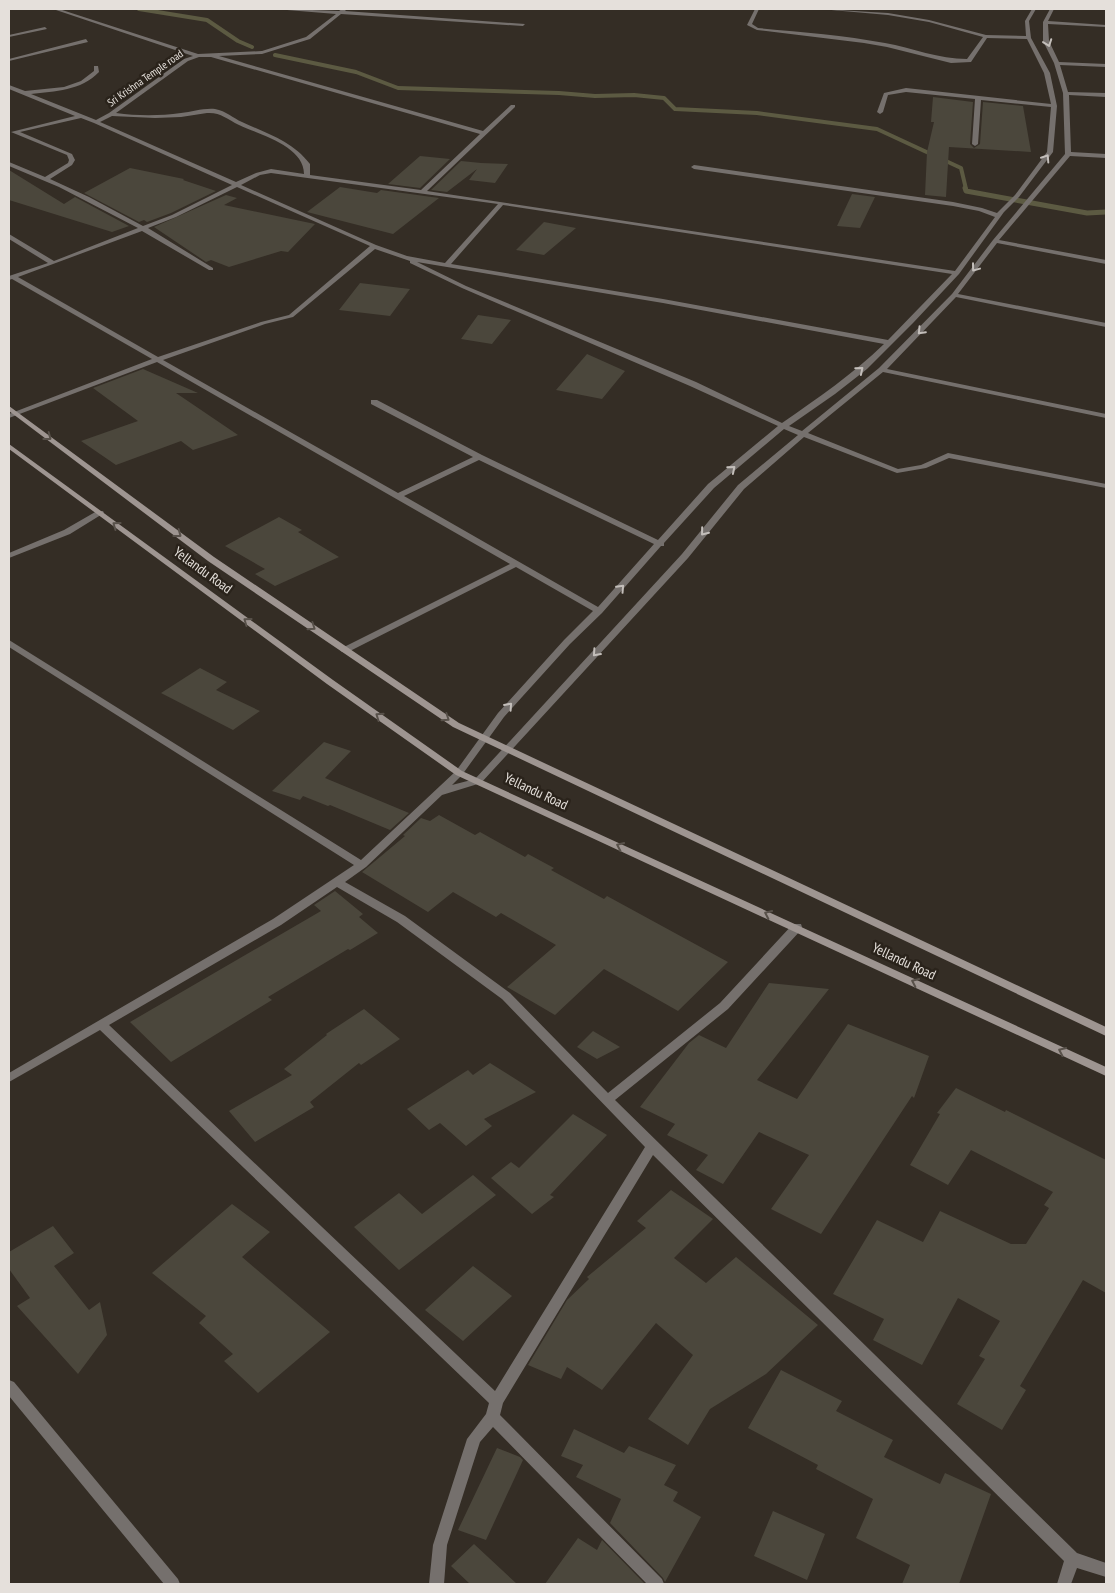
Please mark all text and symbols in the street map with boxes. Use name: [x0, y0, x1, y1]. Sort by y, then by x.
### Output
one-way arrow: [1042, 38, 1052, 47]
street label: Sri Krishna Temple road: [104, 46, 186, 109]
one-way arrow: [1040, 154, 1049, 163]
one-way arrow: [972, 262, 980, 271]
one-way arrow: [917, 325, 926, 334]
one-way arrow: [854, 367, 863, 375]
one-way arrow: [42, 432, 51, 440]
one-way arrow: [726, 466, 735, 475]
one-way arrow: [112, 522, 122, 531]
one-way arrow: [702, 526, 710, 535]
one-way arrow: [173, 528, 182, 537]
street label: Yellandu Road: [170, 543, 236, 597]
one-way arrow: [615, 584, 624, 593]
one-way arrow: [243, 618, 253, 627]
one-way arrow: [306, 621, 316, 630]
one-way arrow: [593, 648, 602, 657]
one-way arrow: [503, 702, 512, 711]
one-way arrow: [440, 712, 450, 721]
one-way arrow: [375, 713, 384, 722]
street label: Yellandu Road: [501, 768, 571, 814]
one-way arrow: [616, 842, 625, 852]
one-way arrow: [764, 910, 773, 920]
street label: Yellandu Road: [869, 938, 939, 984]
one-way arrow: [911, 978, 920, 988]
one-way arrow: [1058, 1047, 1067, 1057]

